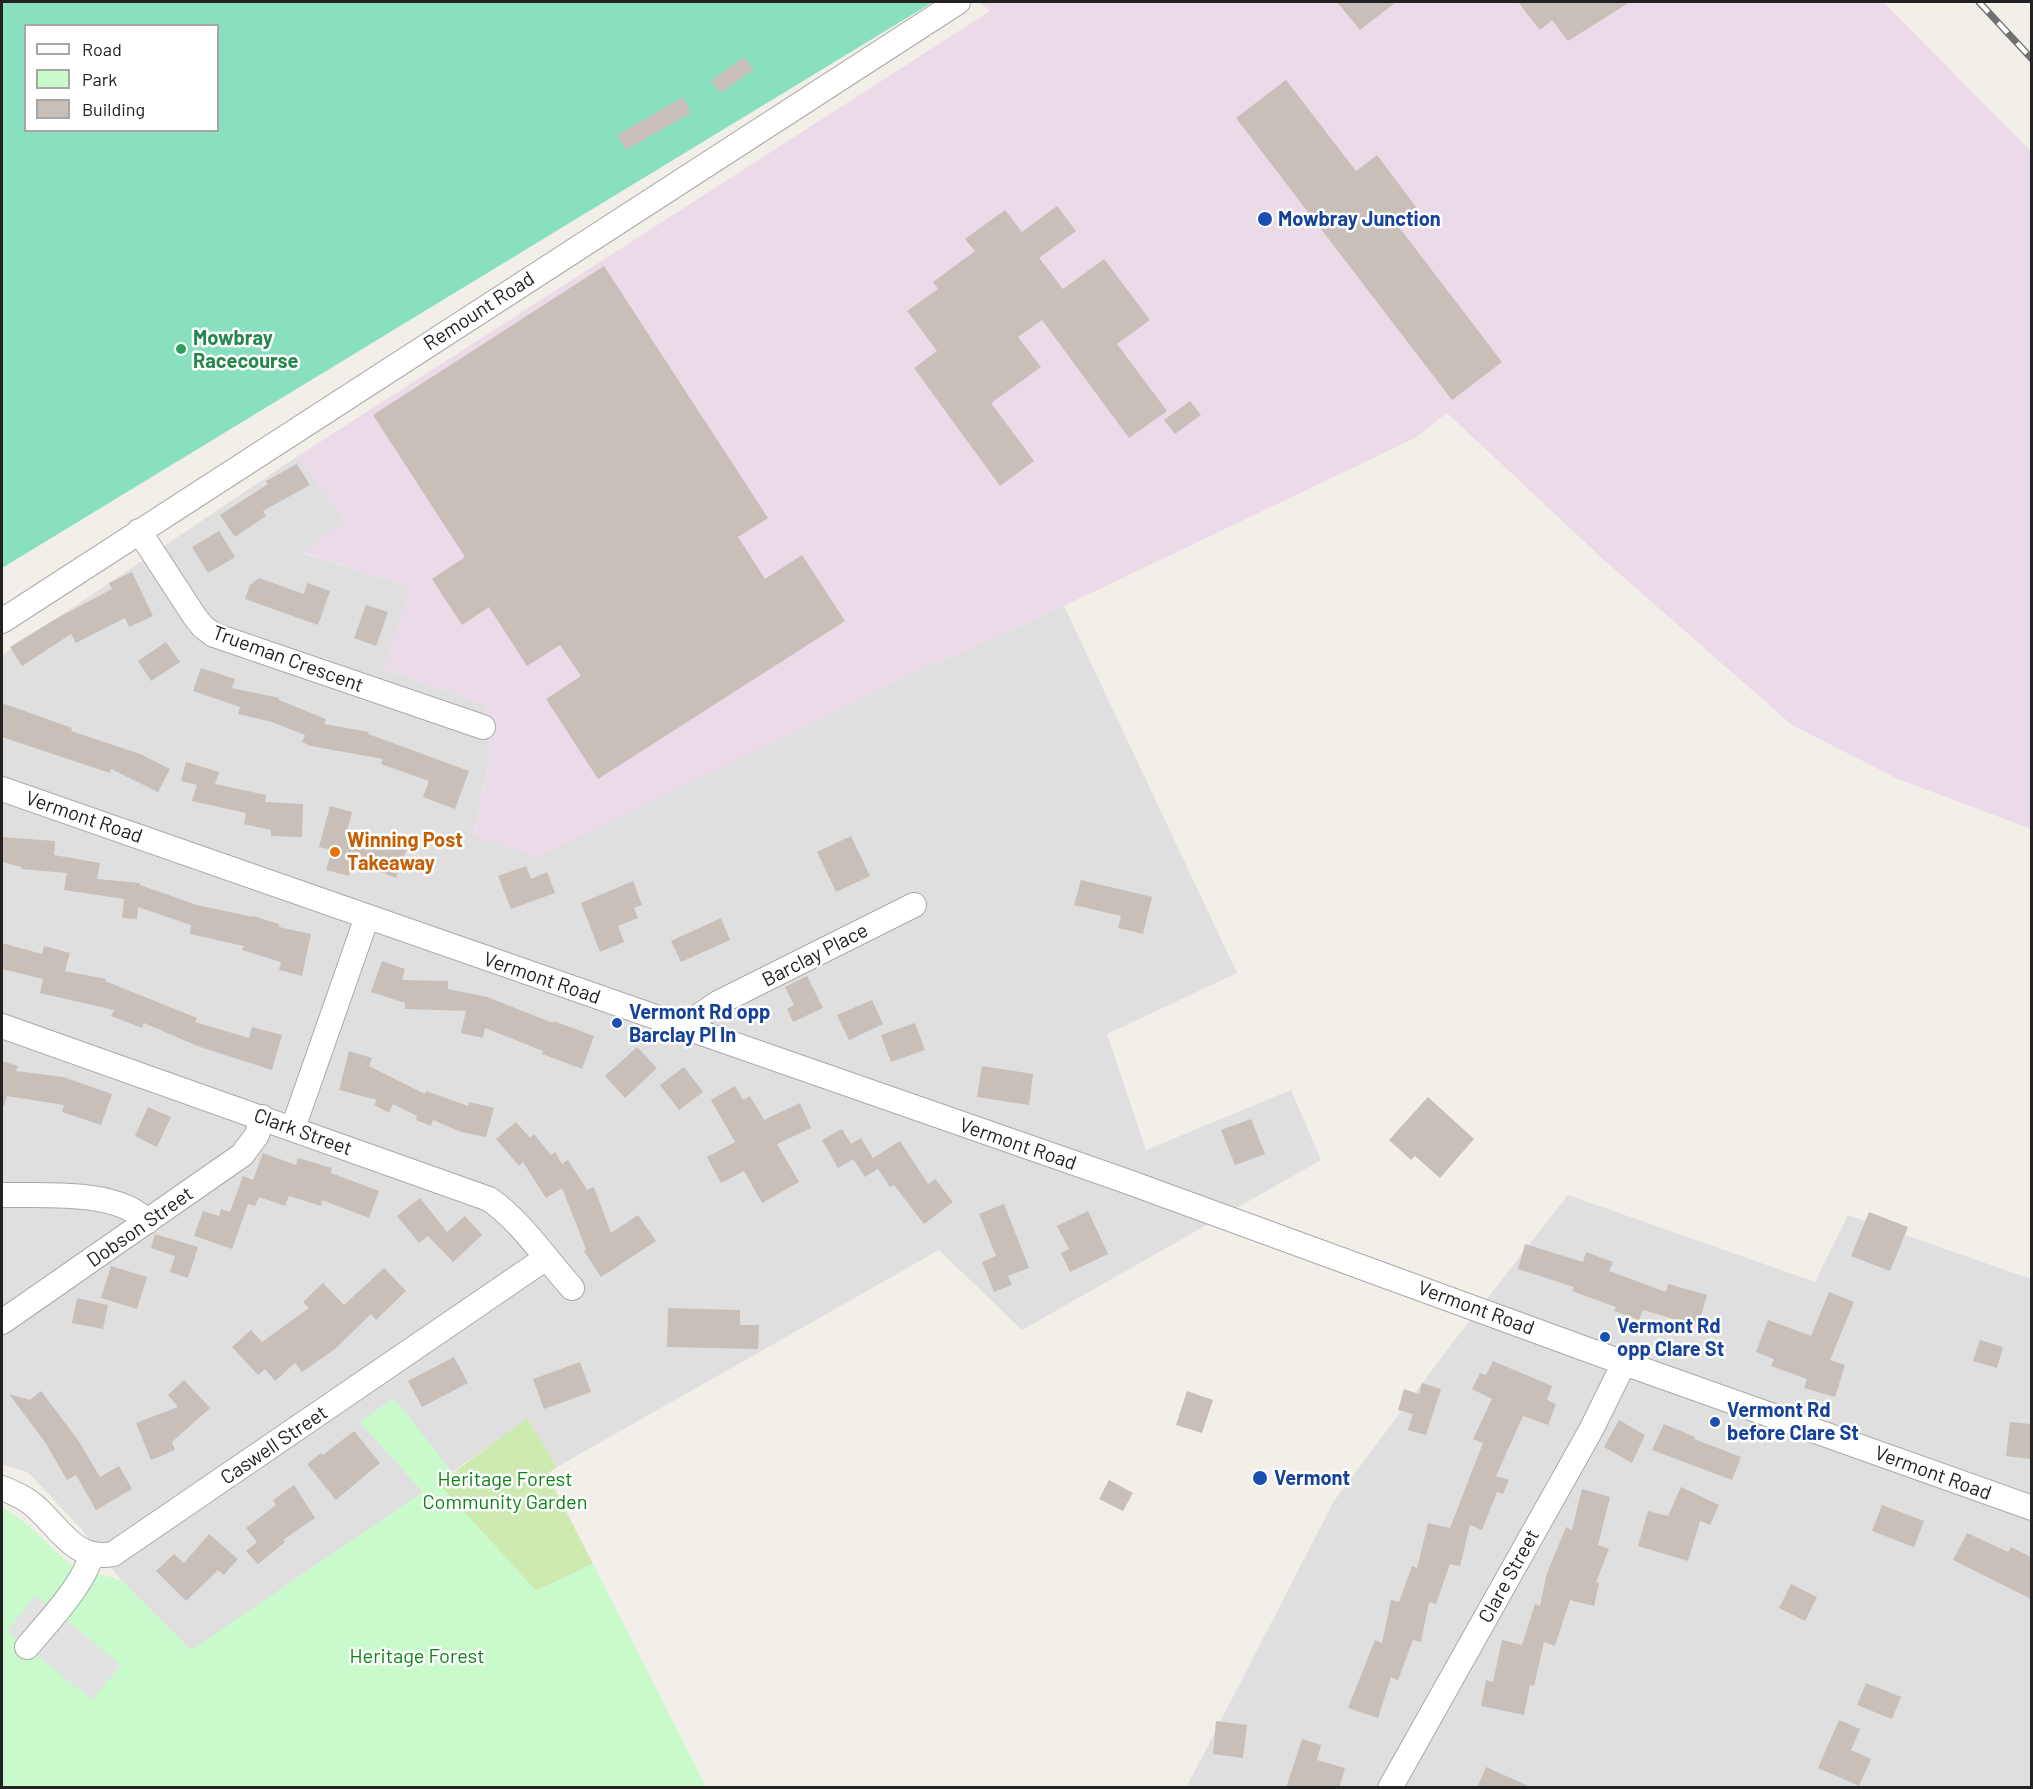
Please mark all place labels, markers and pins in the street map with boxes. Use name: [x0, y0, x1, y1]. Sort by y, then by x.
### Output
place label: Mowbray Junction: [1278, 207, 1441, 231]
marker: Mowbray Junction: [1256, 210, 1274, 228]
place label: Mowbray Racecourse: [193, 326, 298, 373]
marker: Mowbray Racecourse: [174, 342, 188, 356]
place label: Winning Post Takeaway: [347, 828, 463, 875]
marker: Winning Post Takeaway: [328, 845, 342, 859]
place label: Vermont Rd opp Barclay Pl In: [629, 1000, 770, 1047]
marker: Vermont Rd opp Barclay Pl In: [610, 1016, 624, 1030]
place label: Vermont Rd opp Clare St: [1617, 1314, 1724, 1361]
marker: Vermont Rd opp Clare St: [1598, 1330, 1612, 1344]
place label: Vermont Rd before Clare St: [1727, 1398, 1859, 1445]
marker: Vermont Rd before Clare St: [1708, 1415, 1722, 1429]
place label: Vermont: [1274, 1466, 1350, 1490]
marker: Vermont: [1251, 1469, 1269, 1487]

